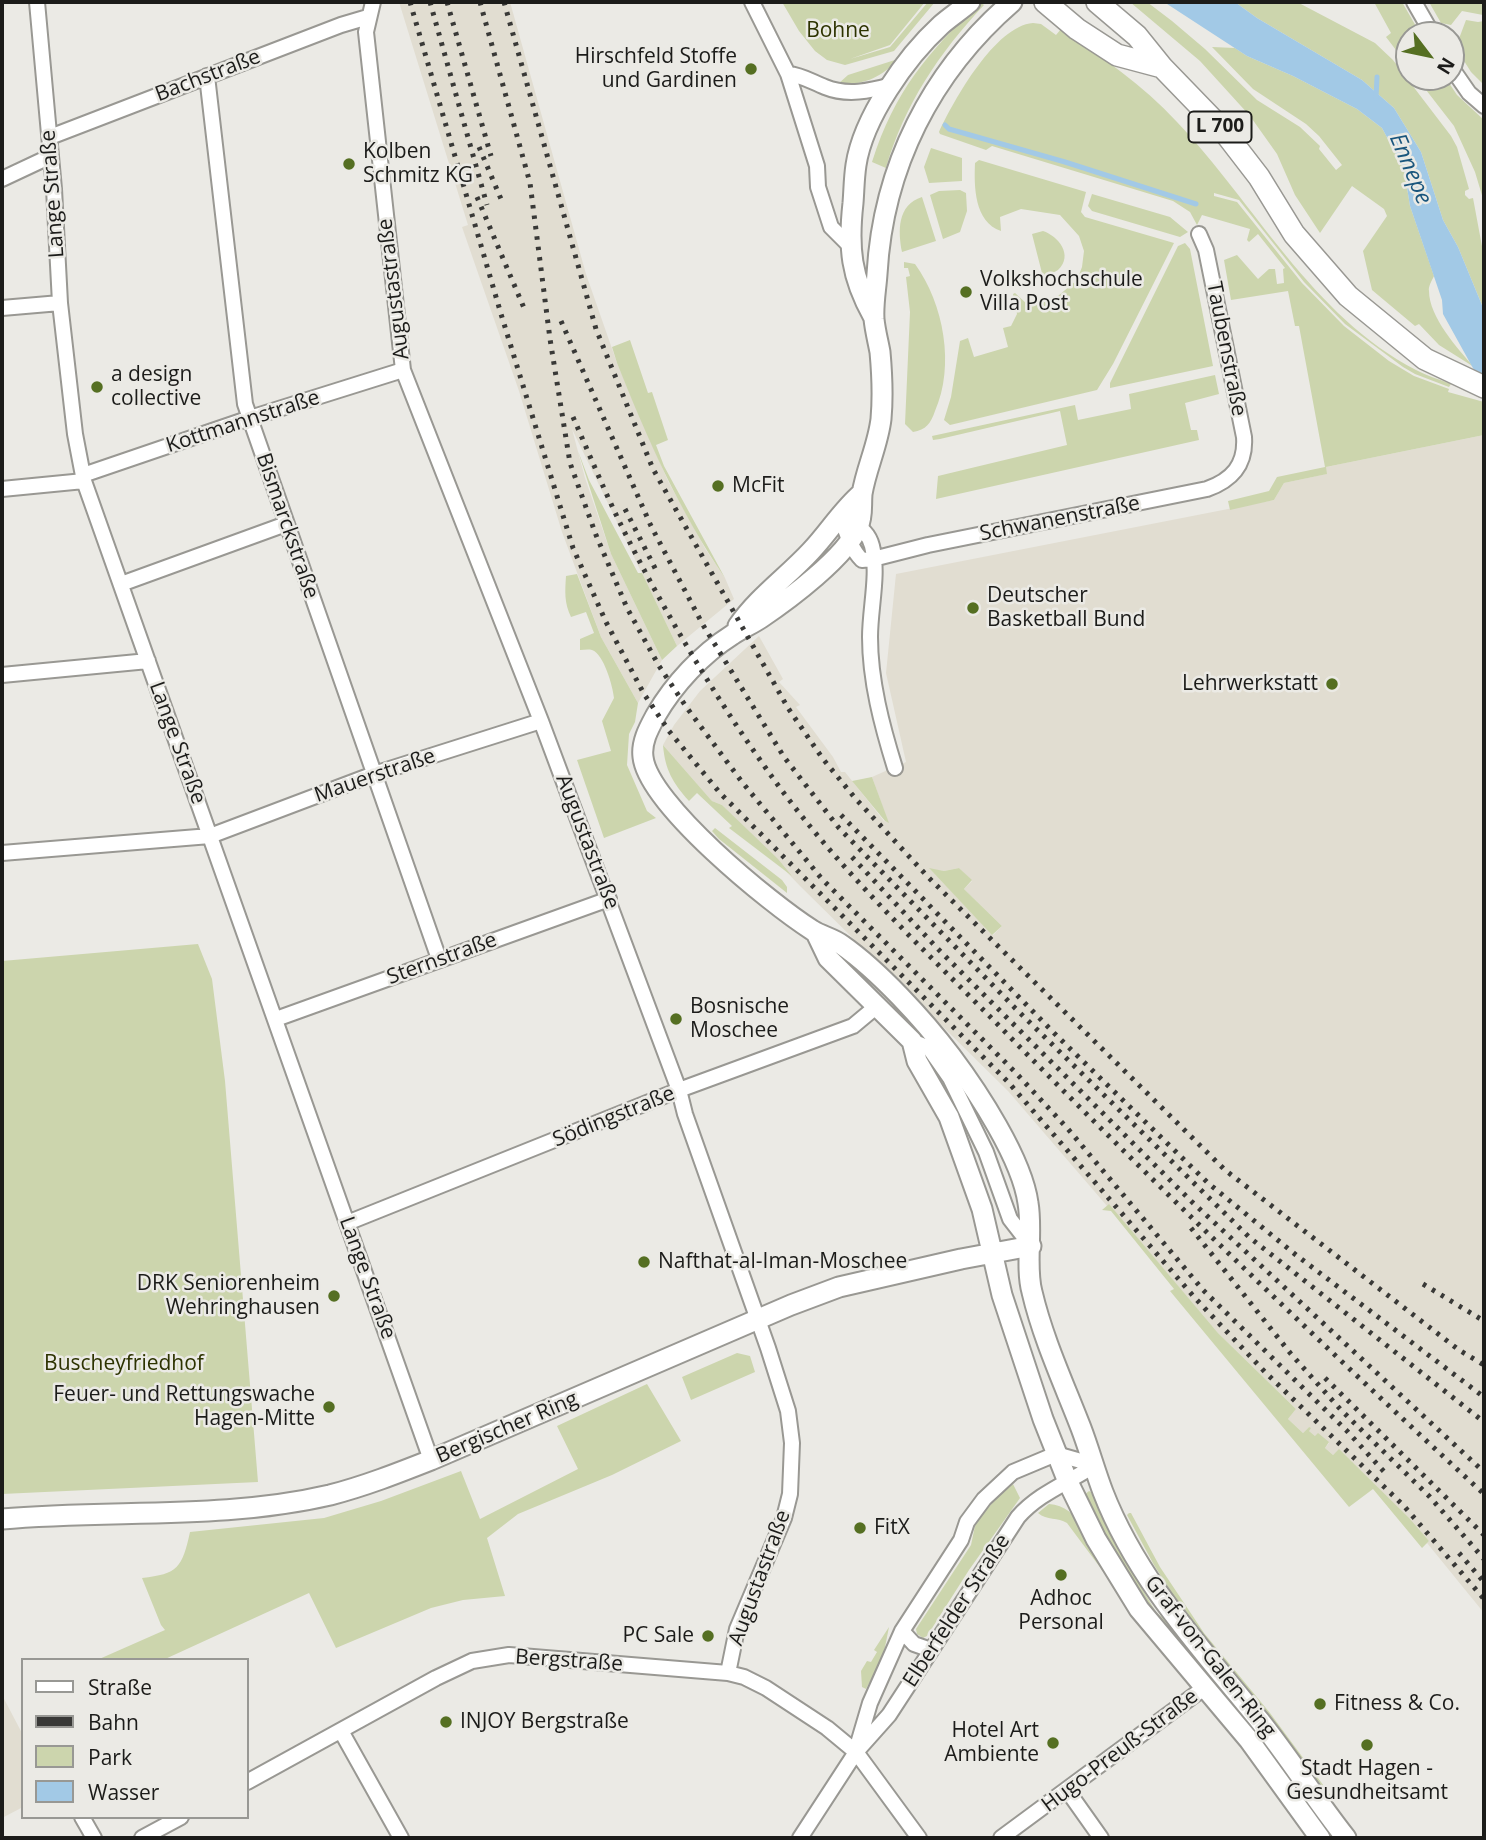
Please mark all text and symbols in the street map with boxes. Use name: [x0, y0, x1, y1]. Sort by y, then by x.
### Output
park label: Bohne: [806, 18, 870, 44]
north arrow: [1395, 21, 1465, 91]
street label: Bachstraße: [152, 44, 264, 108]
place label: Hirschfeld Stoffe und Gardinen: [575, 44, 737, 94]
text: N: [1431, 53, 1461, 80]
marker: Hirschfeld Stoffe und Gardinen: [743, 61, 759, 77]
road number: L 700: [1188, 111, 1252, 142]
street label: Lange Straße: [36, 129, 70, 259]
water label: Ennepe: [1383, 129, 1437, 209]
place label: Kolben Schmitz KG: [363, 139, 473, 189]
marker: Kolben Schmitz KG: [341, 156, 357, 172]
street label: Augustastraße: [373, 217, 415, 361]
place label: Volkshochschule Villa Post: [980, 267, 1143, 317]
street label: Taubenstraße: [1201, 280, 1251, 418]
marker: Volkshochschule Villa Post: [958, 284, 974, 300]
place label: a design collective: [111, 362, 201, 412]
marker: a design collective: [89, 379, 105, 395]
street label: Kottmannstraße: [163, 385, 323, 459]
street label: Bismarckstraße: [250, 450, 324, 602]
place label: McFit: [732, 473, 785, 499]
marker: McFit: [710, 478, 726, 494]
street label: Schwanenstraße: [978, 491, 1142, 547]
place label: Deutscher Basketball Bund: [987, 583, 1145, 633]
marker: Deutscher Basketball Bund: [965, 600, 981, 616]
place label: Lehrwerkstatt: [1182, 671, 1318, 697]
marker: Lehrwerkstatt: [1324, 676, 1340, 692]
street label: Lange Straße: [143, 678, 211, 808]
street label: Mauerstraße: [311, 744, 439, 808]
street label: Augustastraße: [550, 771, 624, 913]
street label: Sternstraße: [384, 928, 500, 990]
place label: Bosnische Moschee: [690, 994, 789, 1044]
marker: Bosnische Moschee: [668, 1011, 684, 1027]
street label: Södingstraße: [549, 1081, 679, 1153]
street label: Lange Straße: [333, 1213, 401, 1343]
place label: Nafthat-al-Iman-Moschee: [658, 1249, 907, 1275]
marker: Nafthat-al-Iman-Moschee: [636, 1254, 652, 1270]
place label: DRK Seniorenheim Wehringhausen: [137, 1271, 320, 1321]
marker: DRK Seniorenheim Wehringhausen: [326, 1288, 342, 1304]
park label: Buscheyfriedhof: [44, 1351, 204, 1377]
place label: Feuer- und Rettungswache Hagen-Mitte: [53, 1382, 315, 1432]
street label: Bergischer Ring: [432, 1387, 582, 1469]
marker: Feuer- und Rettungswache Hagen-Mitte: [321, 1399, 337, 1415]
street label: Augustastraße: [724, 1507, 796, 1649]
place label: FitX: [874, 1515, 910, 1541]
marker: FitX: [852, 1520, 868, 1536]
street label: Elberfelder Straße: [898, 1530, 1016, 1692]
marker: Adhoc Personal: [1053, 1567, 1069, 1583]
street label: Graf-von-Galen-Ring: [1139, 1571, 1281, 1743]
place label: Adhoc Personal: [1018, 1586, 1104, 1636]
place label: PC Sale: [622, 1623, 694, 1649]
marker: PC Sale: [700, 1628, 716, 1644]
street label: Bergstraße: [514, 1645, 624, 1677]
legend: [21, 1658, 248, 1819]
text: Straße: [88, 1673, 152, 1701]
street label: Hugo-Preuß-Straße: [1037, 1684, 1203, 1818]
place label: Fitness & Co.: [1334, 1691, 1460, 1717]
marker: Fitness & Co.: [1312, 1696, 1328, 1712]
text: Bahn: [88, 1708, 139, 1736]
place label: INJOY Bergstraße: [460, 1709, 629, 1735]
marker: INJOY Bergstraße: [438, 1714, 454, 1730]
place label: Hotel Art Ambiente: [944, 1718, 1039, 1768]
marker: Hotel Art Ambiente: [1045, 1735, 1061, 1751]
marker: Stadt Hagen - Gesundheitsamt: [1359, 1737, 1375, 1753]
text: Park: [88, 1743, 132, 1771]
place label: Stadt Hagen - Gesundheitsamt: [1286, 1756, 1448, 1806]
text: Wasser: [88, 1778, 159, 1806]

